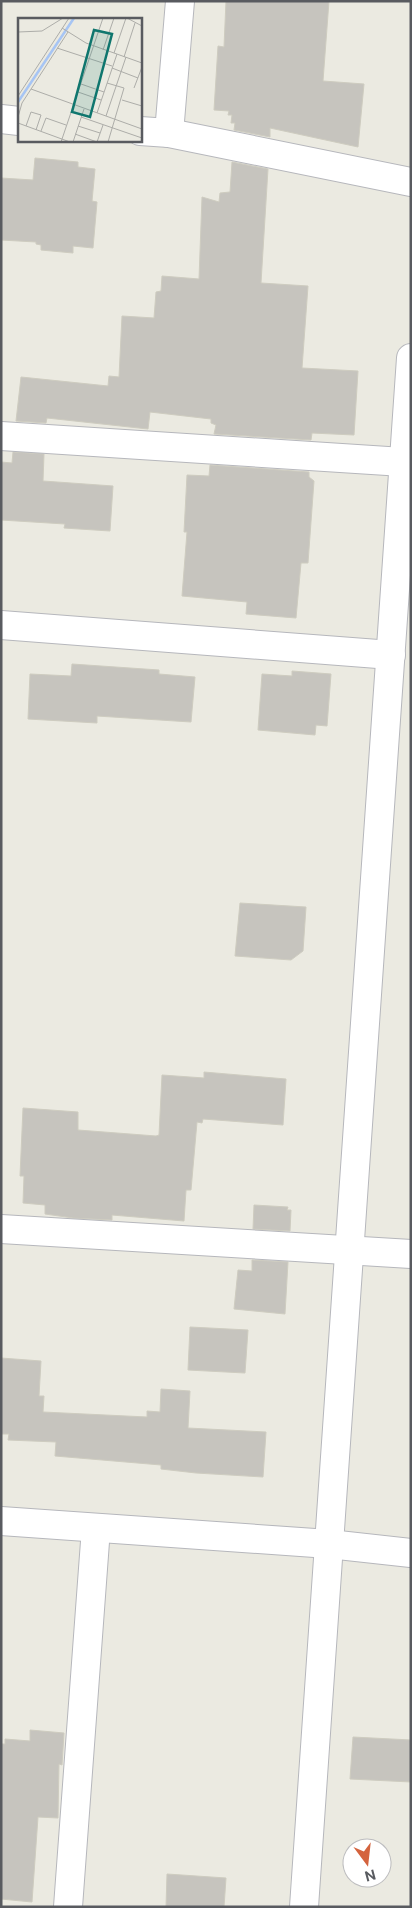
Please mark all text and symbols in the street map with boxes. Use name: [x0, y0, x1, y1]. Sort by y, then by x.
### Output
inset map: [18, 18, 141, 141]
north arrow: [342, 1838, 392, 1888]
text: N: [363, 1866, 378, 1885]

